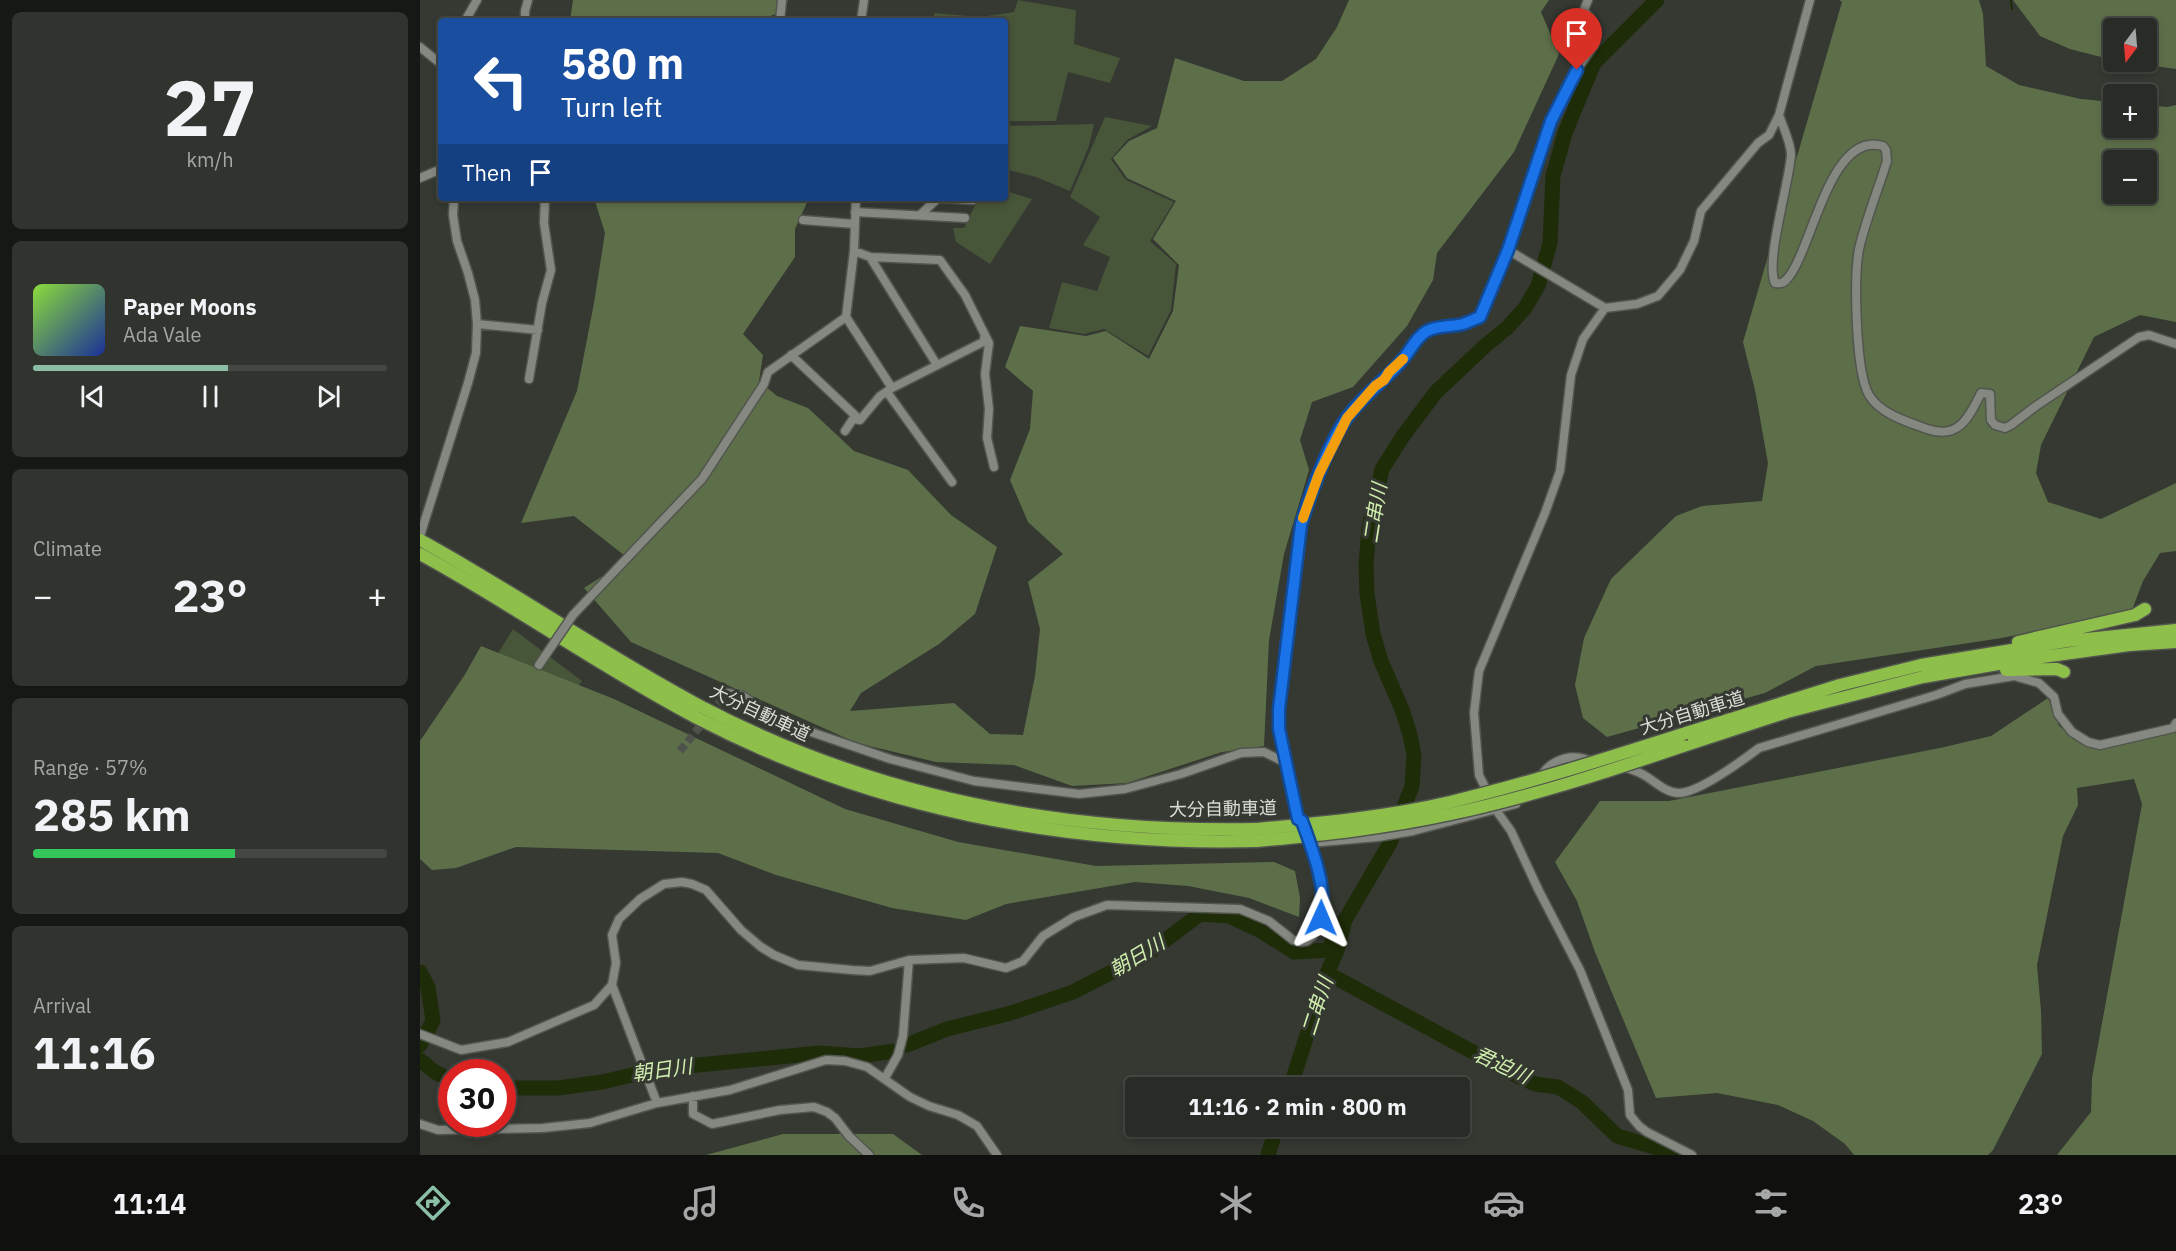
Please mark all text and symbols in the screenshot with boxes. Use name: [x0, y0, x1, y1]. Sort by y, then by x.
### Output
pin: [1551, 8, 1602, 70]
icon: arrive: [1560, 17, 1593, 50]
north arrow: [2103, 18, 2157, 72]
map controls: [2103, 18, 2157, 204]
text: 580 m: [561, 36, 684, 91]
icon: left: [462, 42, 540, 120]
text: 27: [163, 56, 257, 157]
button: +: [2103, 84, 2157, 138]
text: Turn left: [561, 89, 662, 124]
text: km/h: [186, 146, 234, 173]
button: −: [2103, 150, 2157, 204]
icon: arrive: [524, 156, 557, 189]
text: Then: [462, 158, 512, 187]
text: Paper Moons: [123, 292, 256, 321]
text: Ada Vale: [123, 321, 202, 348]
icon: previous: [76, 380, 109, 413]
icon: pause: [194, 380, 227, 413]
icon: next: [312, 380, 345, 413]
water label: 二串川: [1356, 479, 1393, 545]
text: Climate: [33, 535, 102, 562]
text: 23°: [172, 566, 248, 624]
text: −: [33, 574, 53, 617]
text: +: [367, 574, 387, 617]
street label: 大分自動車道: [706, 679, 814, 746]
street label: 大分自動車道: [1637, 686, 1747, 739]
text: Range · 57%: [33, 754, 148, 781]
text: 285 km: [33, 785, 191, 843]
street label: 大分自動車道: [1169, 796, 1277, 821]
position arrow: [1289, 886, 1353, 950]
water label: 朝日川: [1104, 928, 1171, 983]
water label: 二串川: [1294, 971, 1339, 1039]
text: Arrival: [33, 992, 91, 1019]
text: 11:16: [33, 1023, 156, 1081]
water label: 君迫川: [1469, 1040, 1537, 1090]
water label: 朝日川: [630, 1052, 695, 1087]
speed limit sign: 30: [438, 1059, 516, 1137]
text: 11:16 · 2 min · 800 m: [1188, 1092, 1407, 1121]
icon: directions: [412, 1182, 454, 1224]
icon: music: [680, 1182, 722, 1224]
icon: phone: [947, 1182, 989, 1224]
icon: climate: [1215, 1182, 1257, 1224]
icon: car: [1483, 1182, 1525, 1224]
icon: filters: [1750, 1182, 1792, 1224]
text: 11:14: [113, 1186, 187, 1221]
text: 23°: [2018, 1186, 2063, 1221]

